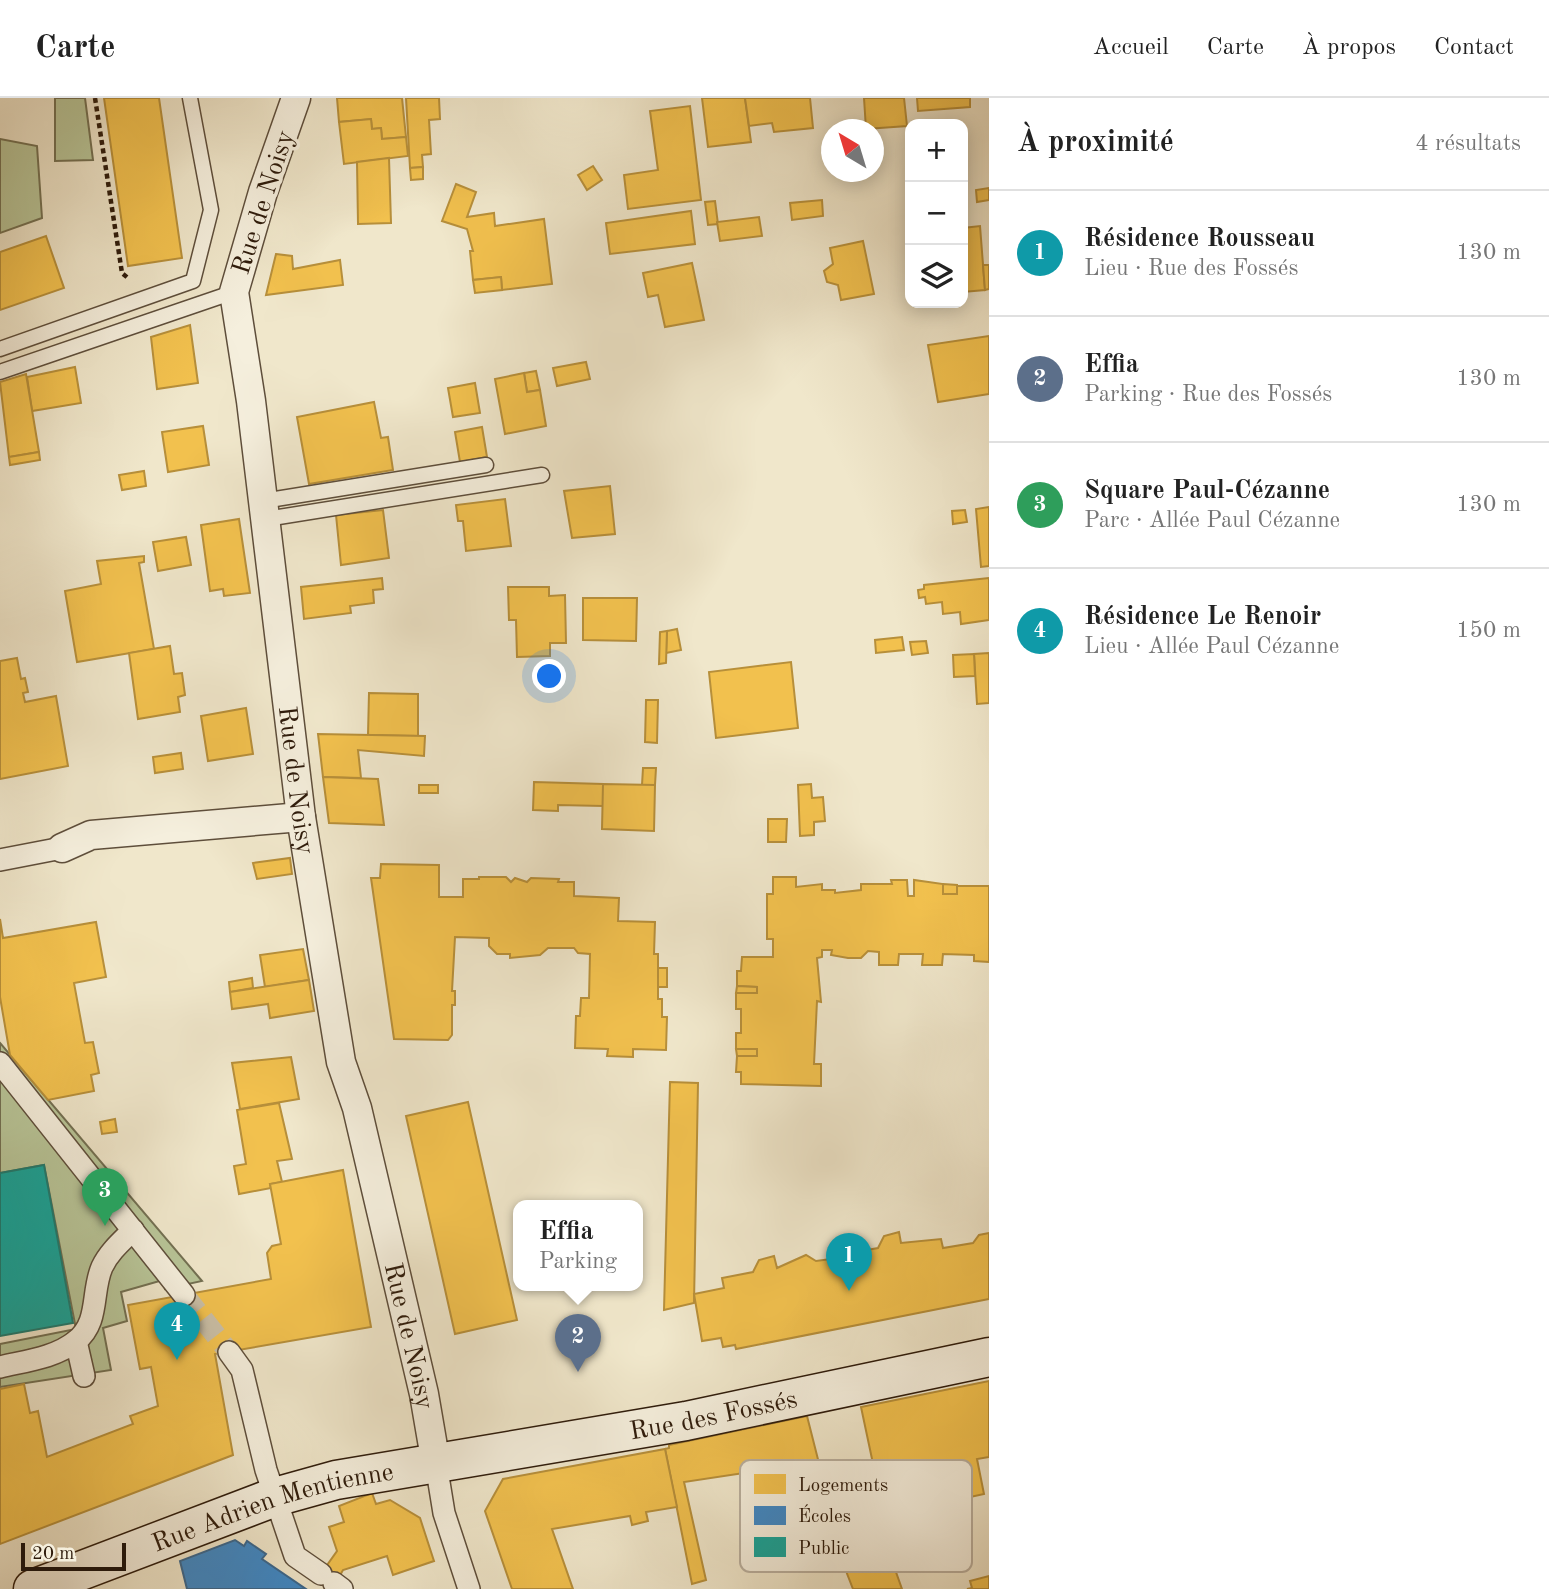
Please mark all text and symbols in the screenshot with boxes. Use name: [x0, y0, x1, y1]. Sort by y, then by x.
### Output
text: Carte: [35, 32, 115, 65]
text: Accueil: [1093, 36, 1169, 60]
text: Carte: [1207, 36, 1264, 60]
text: À propos: [1302, 36, 1396, 60]
text: Contact: [1434, 36, 1514, 60]
north arrow: [821, 119, 884, 182]
map controls: [905, 119, 968, 308]
button: +: [905, 119, 968, 182]
street label: Rue de Noisy: [228, 127, 299, 278]
text: À proximité: [1017, 128, 1174, 158]
text: 4 résultats: [1415, 132, 1521, 155]
button: −: [905, 182, 968, 245]
text: Résidence Rousseau: [1084, 226, 1315, 252]
text: 1: [1033, 241, 1047, 264]
text: 130 m: [1456, 241, 1521, 264]
button: layers: [905, 245, 968, 308]
text: Lieu · Rue des Fossés: [1084, 257, 1298, 280]
text: Effia: [1084, 352, 1139, 378]
text: 2: [1033, 367, 1047, 390]
text: 130 m: [1456, 367, 1521, 390]
text: Parking · Rue des Fossés: [1084, 383, 1332, 406]
text: Square Paul-Cézanne: [1084, 478, 1330, 504]
text: 3: [1033, 493, 1047, 516]
text: 130 m: [1456, 493, 1521, 516]
text: Parc · Allée Paul Cézanne: [1084, 509, 1340, 532]
text: Résidence Le Renoir: [1084, 604, 1321, 630]
text: 4: [1033, 619, 1047, 642]
text: 150 m: [1456, 619, 1521, 642]
text: Lieu · Allée Paul Cézanne: [1084, 635, 1339, 658]
your location: [532, 659, 566, 693]
street label: Rue de Noisy: [273, 705, 318, 857]
pin: 3: [82, 1168, 128, 1226]
popup: [513, 1200, 643, 1291]
text: Effia: [539, 1219, 594, 1245]
pin: 1: [826, 1233, 872, 1291]
text: Parking: [539, 1250, 617, 1273]
street label: Rue de Noisy: [379, 1260, 437, 1412]
pin: 4: [154, 1302, 200, 1360]
pin: 2: [555, 1314, 601, 1372]
street label: Rue des Fossés: [628, 1387, 800, 1445]
street label: Rue Adrien Mentienne: [149, 1460, 396, 1558]
legend: [740, 1460, 972, 1572]
text: Logements: [798, 1477, 888, 1496]
text: Écoles: [798, 1504, 851, 1527]
scale bar: [21, 1540, 126, 1572]
text: Public: [798, 1540, 849, 1559]
text: 20 m: [32, 1545, 74, 1564]

